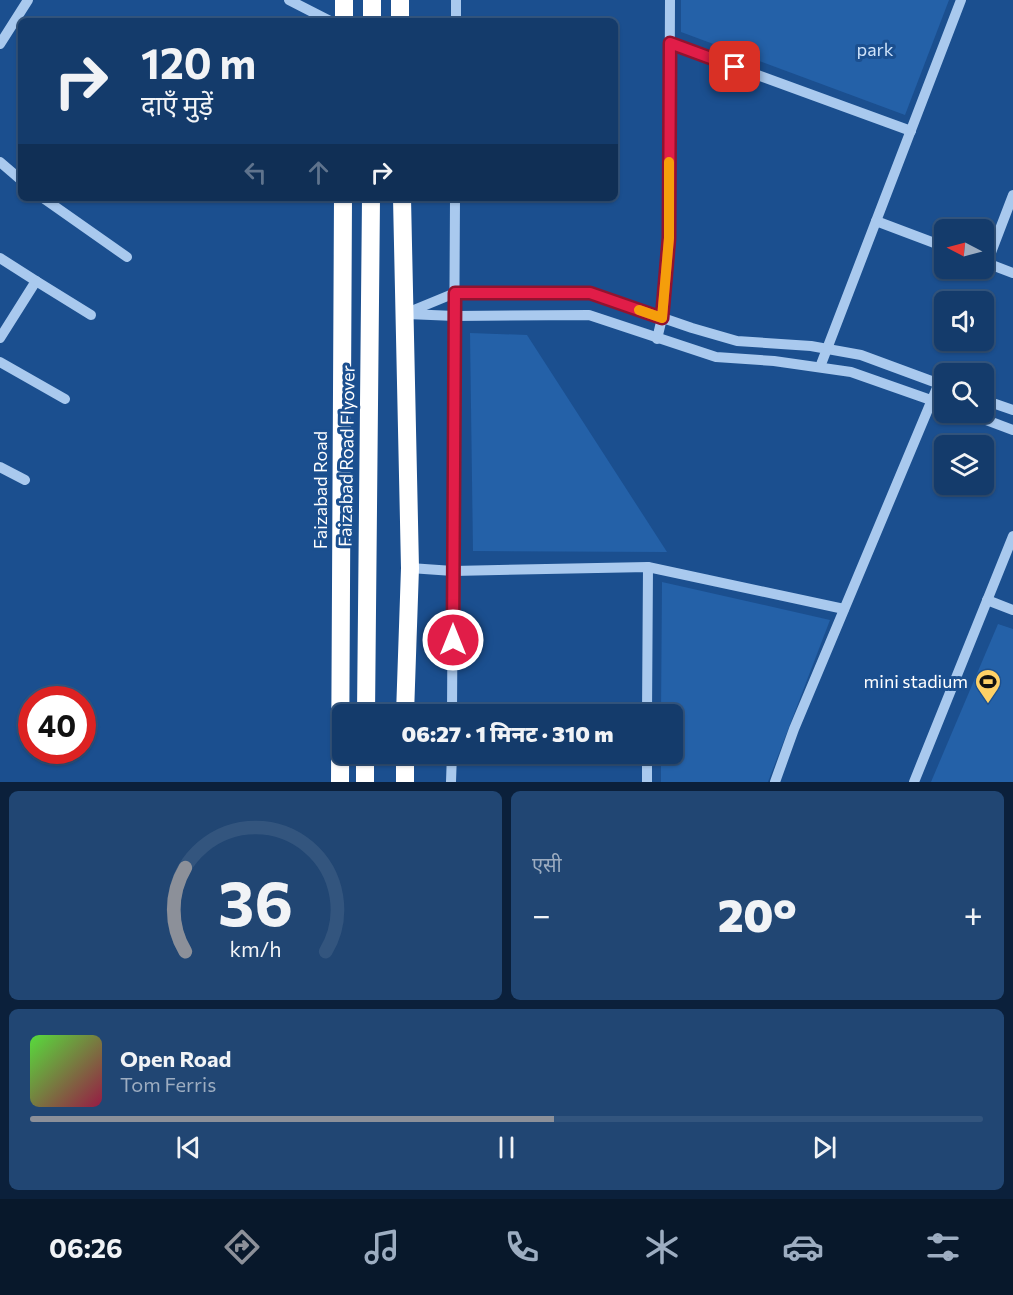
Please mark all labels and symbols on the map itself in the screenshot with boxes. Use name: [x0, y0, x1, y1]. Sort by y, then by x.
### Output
park label: park: [856, 38, 894, 60]
pin: [709, 41, 760, 92]
north arrow: [934, 219, 994, 279]
street label: Faizabad Road Flyover: [333, 365, 359, 547]
street label: Faizabad Road: [309, 431, 331, 549]
position arrow: [421, 608, 485, 672]
sports icon: mini stadium: [973, 667, 1003, 705]
place label: mini stadium: [864, 670, 968, 692]
speed limit sign: 40: [18, 686, 96, 764]

